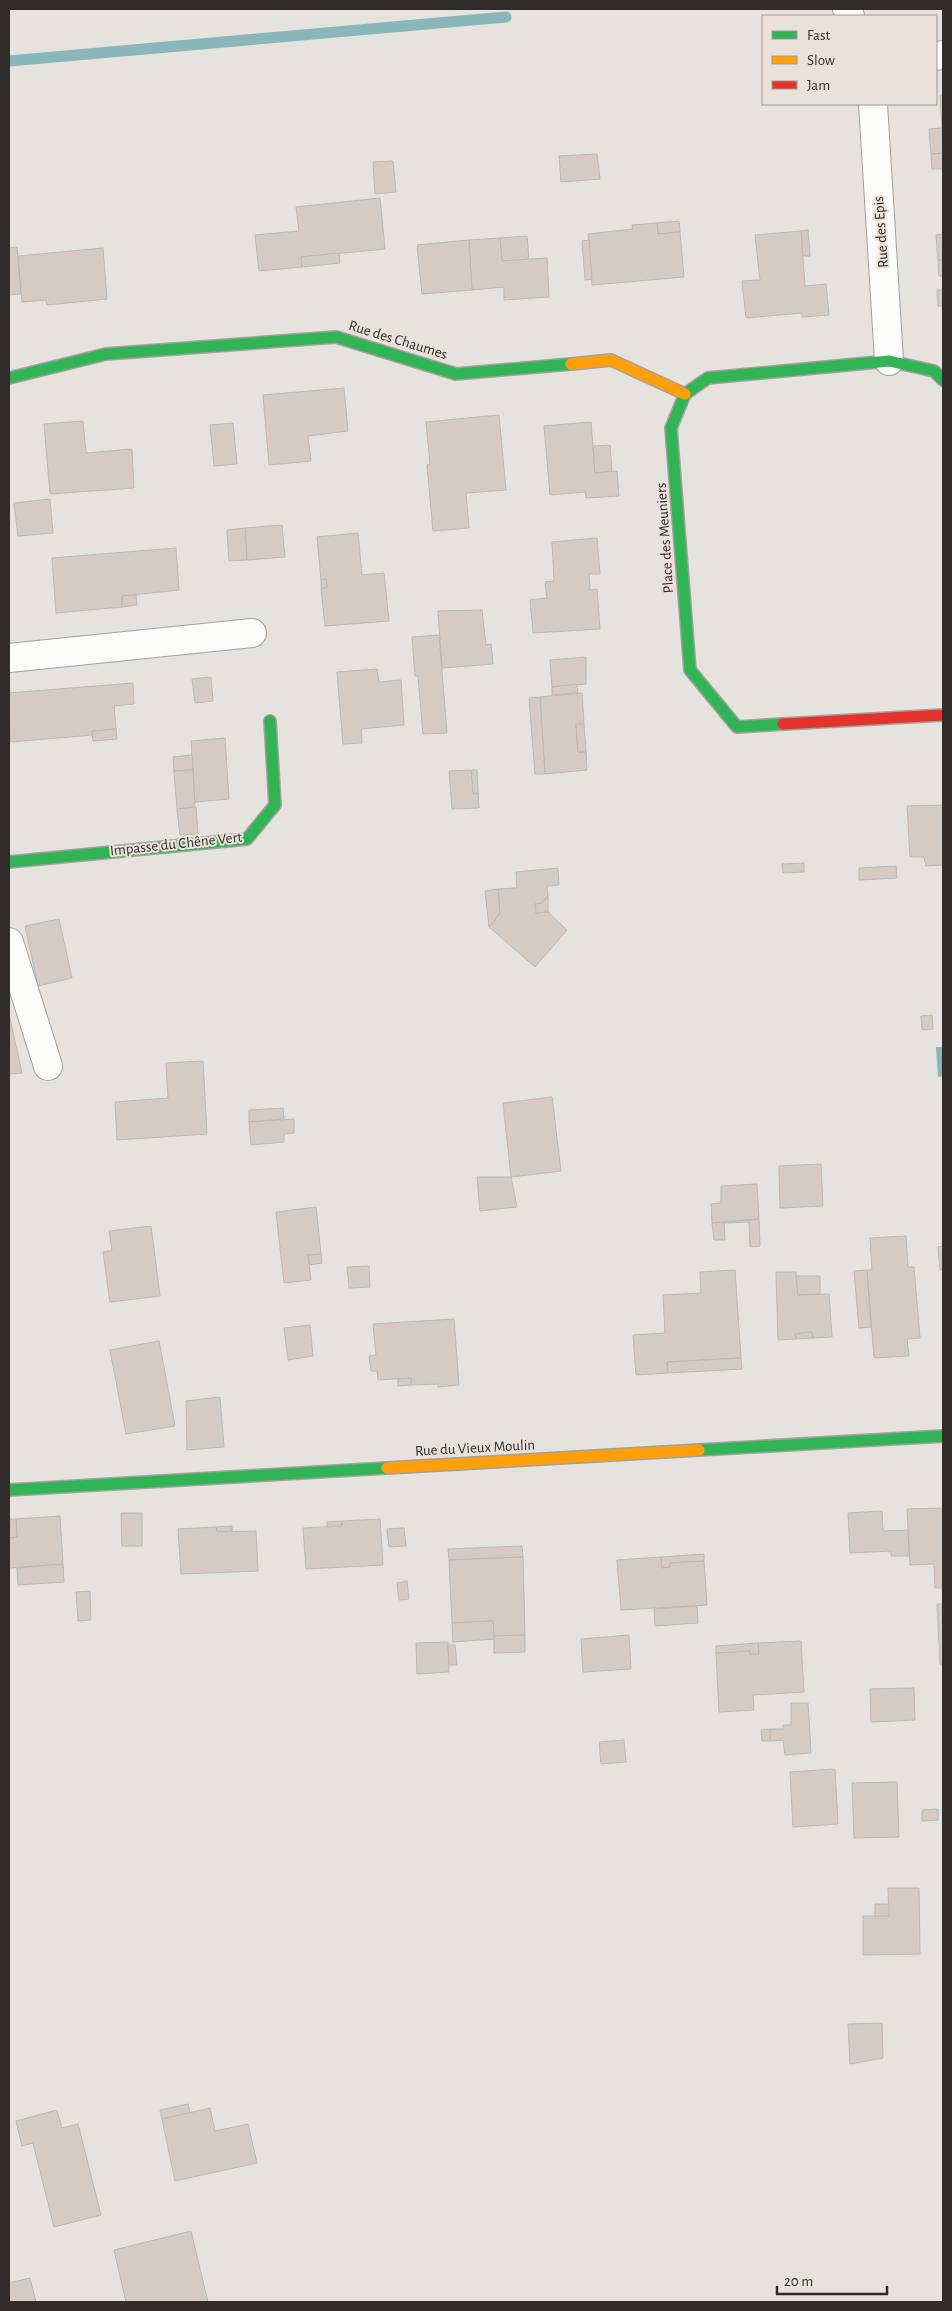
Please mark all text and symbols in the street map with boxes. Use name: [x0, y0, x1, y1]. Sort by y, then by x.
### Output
legend: [762, 15, 937, 105]
text: Fast: [807, 28, 831, 43]
text: Slow: [807, 53, 835, 68]
text: Jam: [807, 78, 830, 93]
street label: Rue des Epis: [871, 196, 891, 268]
street label: Rue des Chaumes: [347, 318, 449, 362]
street label: Place des Meuniers: [654, 482, 676, 594]
street label: Impasse du Chêne Vert: [109, 830, 243, 858]
street label: Rue du Vieux Moulin: [415, 1437, 535, 1459]
scale bar: [777, 2264, 887, 2296]
text: 20 m: [784, 2274, 813, 2289]

